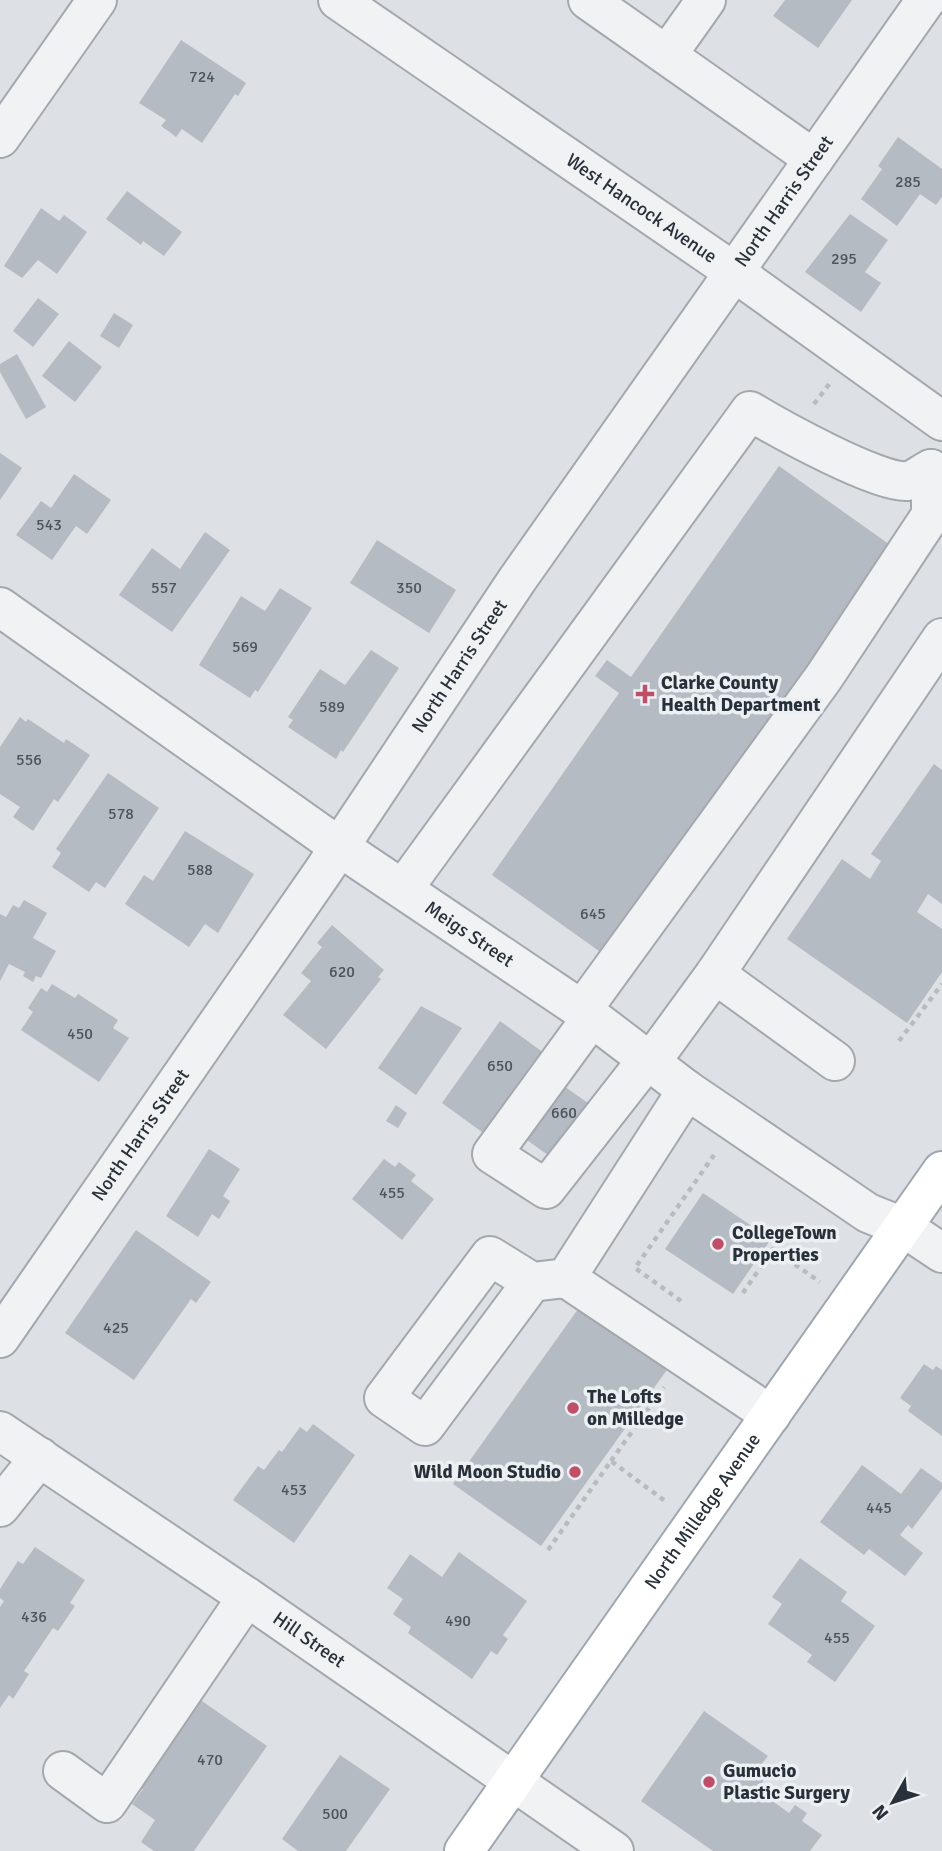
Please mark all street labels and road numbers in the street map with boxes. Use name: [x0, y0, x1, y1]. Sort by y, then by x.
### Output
street label: North Harris Street: [729, 131, 839, 272]
street label: West Hancock Avenue: [561, 148, 721, 269]
street label: North Harris Street: [407, 595, 513, 738]
street label: Meigs Street: [420, 896, 519, 973]
street label: North Harris Street: [87, 1064, 195, 1206]
street label: North Milledge Avenue: [640, 1429, 766, 1594]
street label: Hill Street: [268, 1607, 350, 1673]

